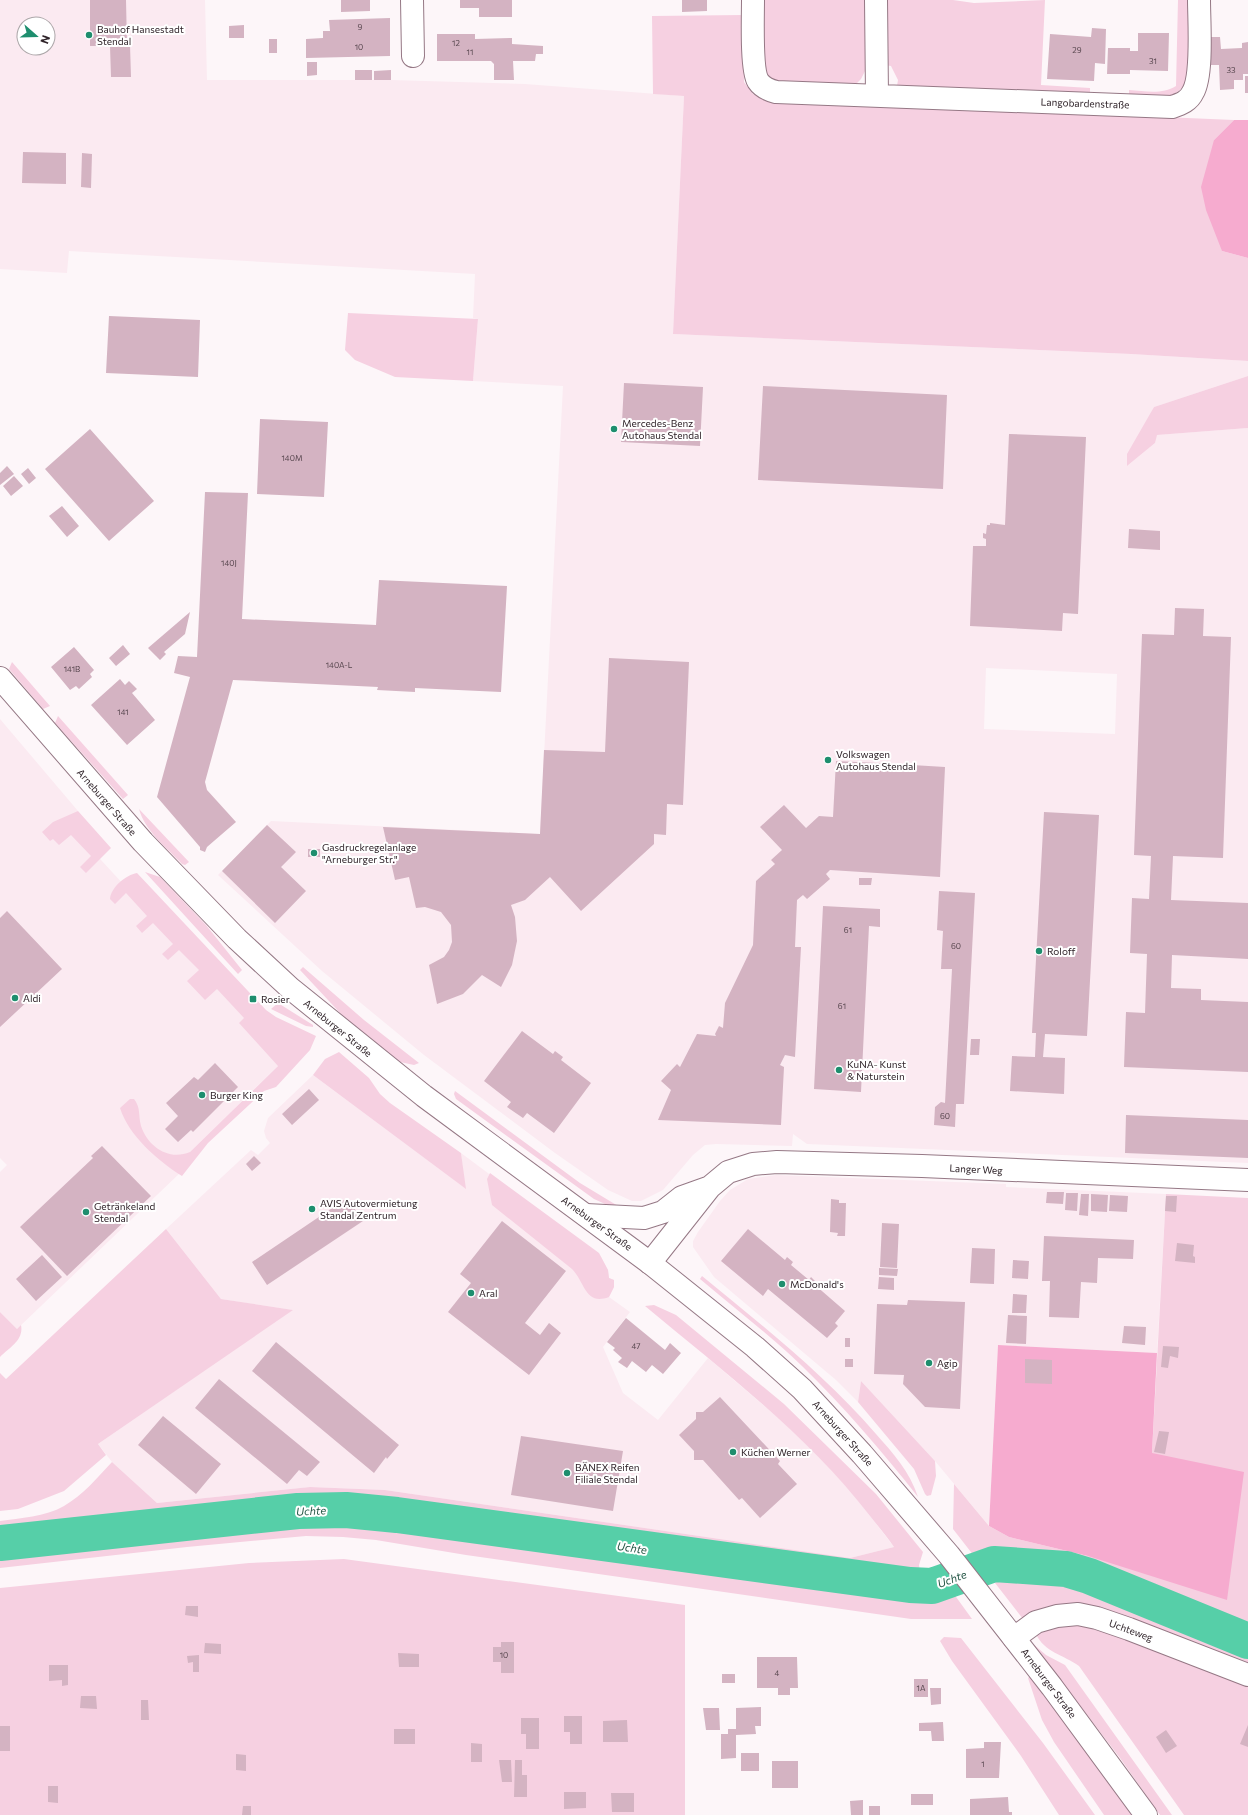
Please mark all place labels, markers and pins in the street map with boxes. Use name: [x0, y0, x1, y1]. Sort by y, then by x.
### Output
place label: Bauhof Hansestadt Stendal: [97, 23, 184, 47]
marker: Bauhof Hansestadt Stendal: [84, 30, 94, 40]
place label: Mercedes-Benz Autohaus Stendal: [622, 417, 702, 441]
marker: Mercedes-Benz Autohaus Stendal: [609, 424, 619, 434]
place label: Volkswagen Autohaus Stendal: [836, 748, 916, 772]
marker: Volkswagen Autohaus Stendal: [823, 755, 833, 765]
place label: Gasdruckregelanlage "Arneburger Str.": [322, 841, 416, 865]
marker: Gasdruckregelanlage "Arneburger Str.": [309, 848, 319, 858]
place label: Roloff: [1047, 945, 1076, 957]
marker: Roloff: [1034, 946, 1044, 956]
place label: Aldi: [23, 992, 41, 1004]
marker: Aldi: [10, 993, 20, 1003]
place label: Rosier: [261, 993, 290, 1005]
marker: Rosier: [248, 994, 258, 1004]
place label: KuNA- Kunst & Naturstein: [847, 1058, 906, 1082]
marker: KuNA- Kunst & Naturstein: [834, 1065, 844, 1075]
place label: Burger King: [210, 1089, 264, 1101]
marker: Burger King: [197, 1090, 207, 1100]
place label: AVIS Autovermietung Standal Zentrum: [320, 1197, 418, 1221]
place label: Getränkeland Stendal: [94, 1200, 155, 1224]
marker: AVIS Autovermietung Standal Zentrum: [307, 1204, 317, 1214]
marker: Getränkeland Stendal: [81, 1207, 91, 1217]
place label: McDonald's: [790, 1278, 844, 1290]
marker: McDonald's: [777, 1279, 787, 1289]
place label: Aral: [479, 1287, 498, 1299]
marker: Aral: [466, 1288, 476, 1298]
place label: Agip: [937, 1357, 958, 1369]
marker: Agip: [924, 1358, 934, 1368]
place label: Küchen Werner: [741, 1446, 811, 1458]
marker: Küchen Werner: [728, 1447, 738, 1457]
place label: BÄNEX Reifen Filiale Stendal: [575, 1461, 639, 1485]
marker: BÄNEX Reifen Filiale Stendal: [562, 1468, 572, 1478]

